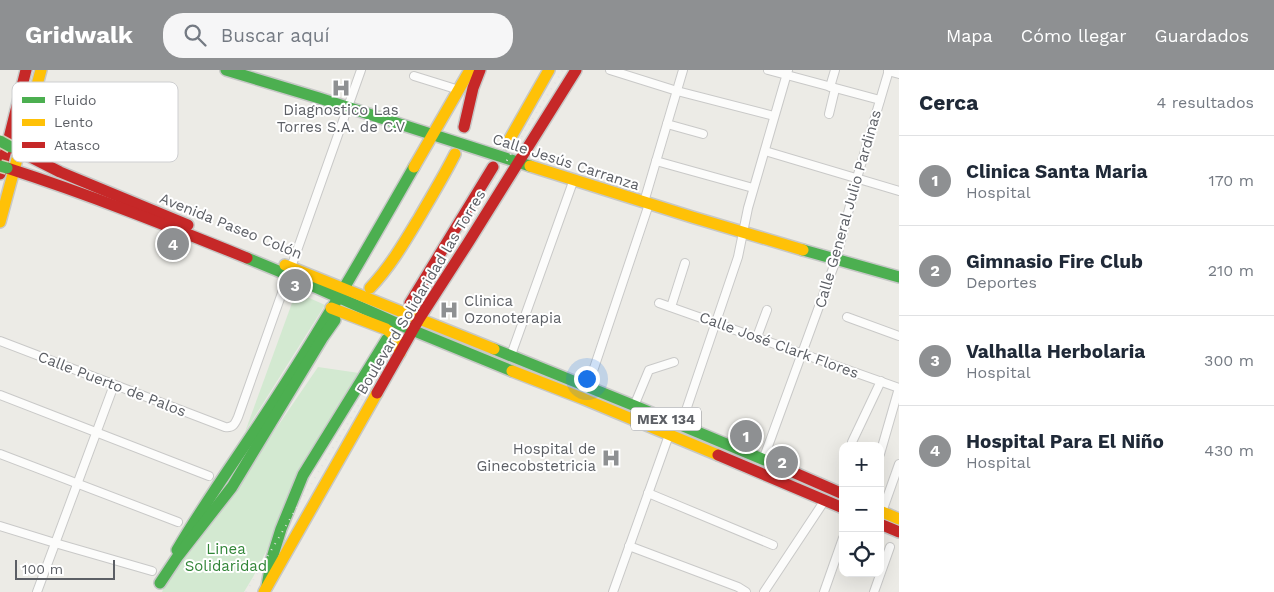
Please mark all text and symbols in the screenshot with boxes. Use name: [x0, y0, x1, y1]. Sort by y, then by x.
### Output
search box: [163, 13, 513, 58]
text: Gridwalk: [25, 21, 133, 49]
icon: search: [181, 21, 209, 49]
text: Buscar aquí: [221, 24, 330, 47]
text: Mapa: [946, 25, 993, 46]
text: Cómo llegar: [1021, 25, 1127, 46]
text: Guardados: [1155, 25, 1249, 46]
hospital icon: Diagnostico Las Torres S.A. de C.V: [330, 77, 352, 99]
legend: [12, 82, 178, 162]
text: Cerca: [919, 90, 978, 115]
text: Fluido: [54, 92, 96, 108]
text: 4 resultados: [1157, 93, 1254, 112]
place label: Diagnostico Las Torres S.A. de C.V: [277, 101, 405, 136]
street label: Calle General Julio Pardinas: [811, 108, 885, 310]
text: Lento: [54, 114, 93, 130]
street label: Calle Jesús Carranza: [490, 130, 642, 194]
text: Atasco: [54, 137, 100, 153]
text: Clinica Santa Maria: [966, 160, 1148, 183]
text: 1: [932, 171, 938, 190]
text: 170 m: [1208, 171, 1254, 190]
text: Hospital: [966, 183, 1031, 202]
street label: Boulevard Solidaridad las Torres: [353, 186, 489, 398]
street label: Avenida Paseo Colón: [157, 189, 305, 263]
pin: 4: [157, 225, 189, 263]
text: Gimnasio Fire Club: [966, 250, 1143, 273]
text: 2: [930, 261, 940, 280]
text: 210 m: [1208, 261, 1254, 280]
pin: 3: [279, 266, 311, 304]
text: Deportes: [966, 273, 1037, 292]
place label: Clinica Ozonoterapia: [464, 292, 562, 327]
hospital icon: Clinica Ozonoterapia: [438, 299, 460, 321]
street label: Calle José Clark Flores: [697, 308, 861, 382]
text: Valhalla Herbolaria: [966, 340, 1145, 363]
street label: Calle Puerto de Palos: [35, 347, 189, 421]
text: 3: [930, 351, 940, 370]
text: 300 m: [1204, 351, 1254, 370]
text: Hospital: [966, 363, 1031, 382]
your location: [574, 366, 600, 392]
road number: MEX 134: [631, 408, 701, 430]
pin: 1: [730, 417, 762, 455]
text: Hospital Para El Niño: [966, 430, 1164, 453]
place label: Hospital de Ginecobstetricia: [477, 440, 597, 475]
text: 4: [930, 441, 940, 460]
text: 430 m: [1204, 441, 1254, 460]
map controls: [839, 442, 884, 577]
button: +: [839, 442, 884, 487]
pin: 2: [766, 443, 798, 481]
hospital icon: Hospital de Ginecobstetricia: [600, 447, 622, 469]
text: Hospital: [966, 453, 1031, 472]
button: −: [839, 487, 884, 532]
button: locate: [839, 532, 884, 577]
park label: Linea Solidaridad: [185, 540, 267, 575]
scale bar: [15, 557, 115, 580]
text: 100 m: [22, 561, 63, 577]

